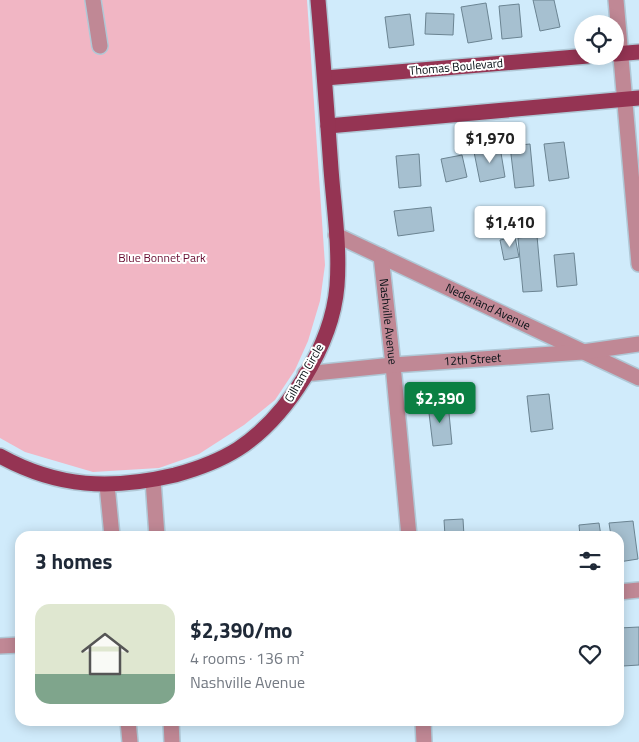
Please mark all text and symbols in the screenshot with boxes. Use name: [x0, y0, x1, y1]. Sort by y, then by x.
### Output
map controls: [574, 15, 624, 65]
button: locate: [574, 15, 624, 65]
street label: Thomas Boulevard: [408, 53, 504, 80]
pin: $1,970: [449, 121, 531, 164]
text: $1,970: [465, 126, 515, 150]
pin: $1,410: [469, 206, 551, 248]
text: $1,410: [485, 210, 535, 234]
park label: Blue Bonnet Park: [118, 248, 206, 267]
street label: Nashville Avenue: [375, 278, 403, 366]
street label: Nederland Avenue: [442, 278, 534, 335]
street label: Gilham Circle: [279, 340, 328, 406]
street label: 12th Street: [443, 348, 503, 371]
pin: $2,390: [399, 382, 481, 424]
text: $2,390: [415, 386, 465, 410]
text: 3 homes: [35, 545, 112, 577]
icon: filters: [576, 547, 604, 575]
text: $2,390/mo: [190, 614, 292, 646]
icon: home: [75, 624, 135, 684]
icon: heart: [576, 640, 604, 668]
text: 4 rooms · 136 m²: [190, 646, 304, 670]
text: Nashville Avenue: [190, 670, 305, 694]

